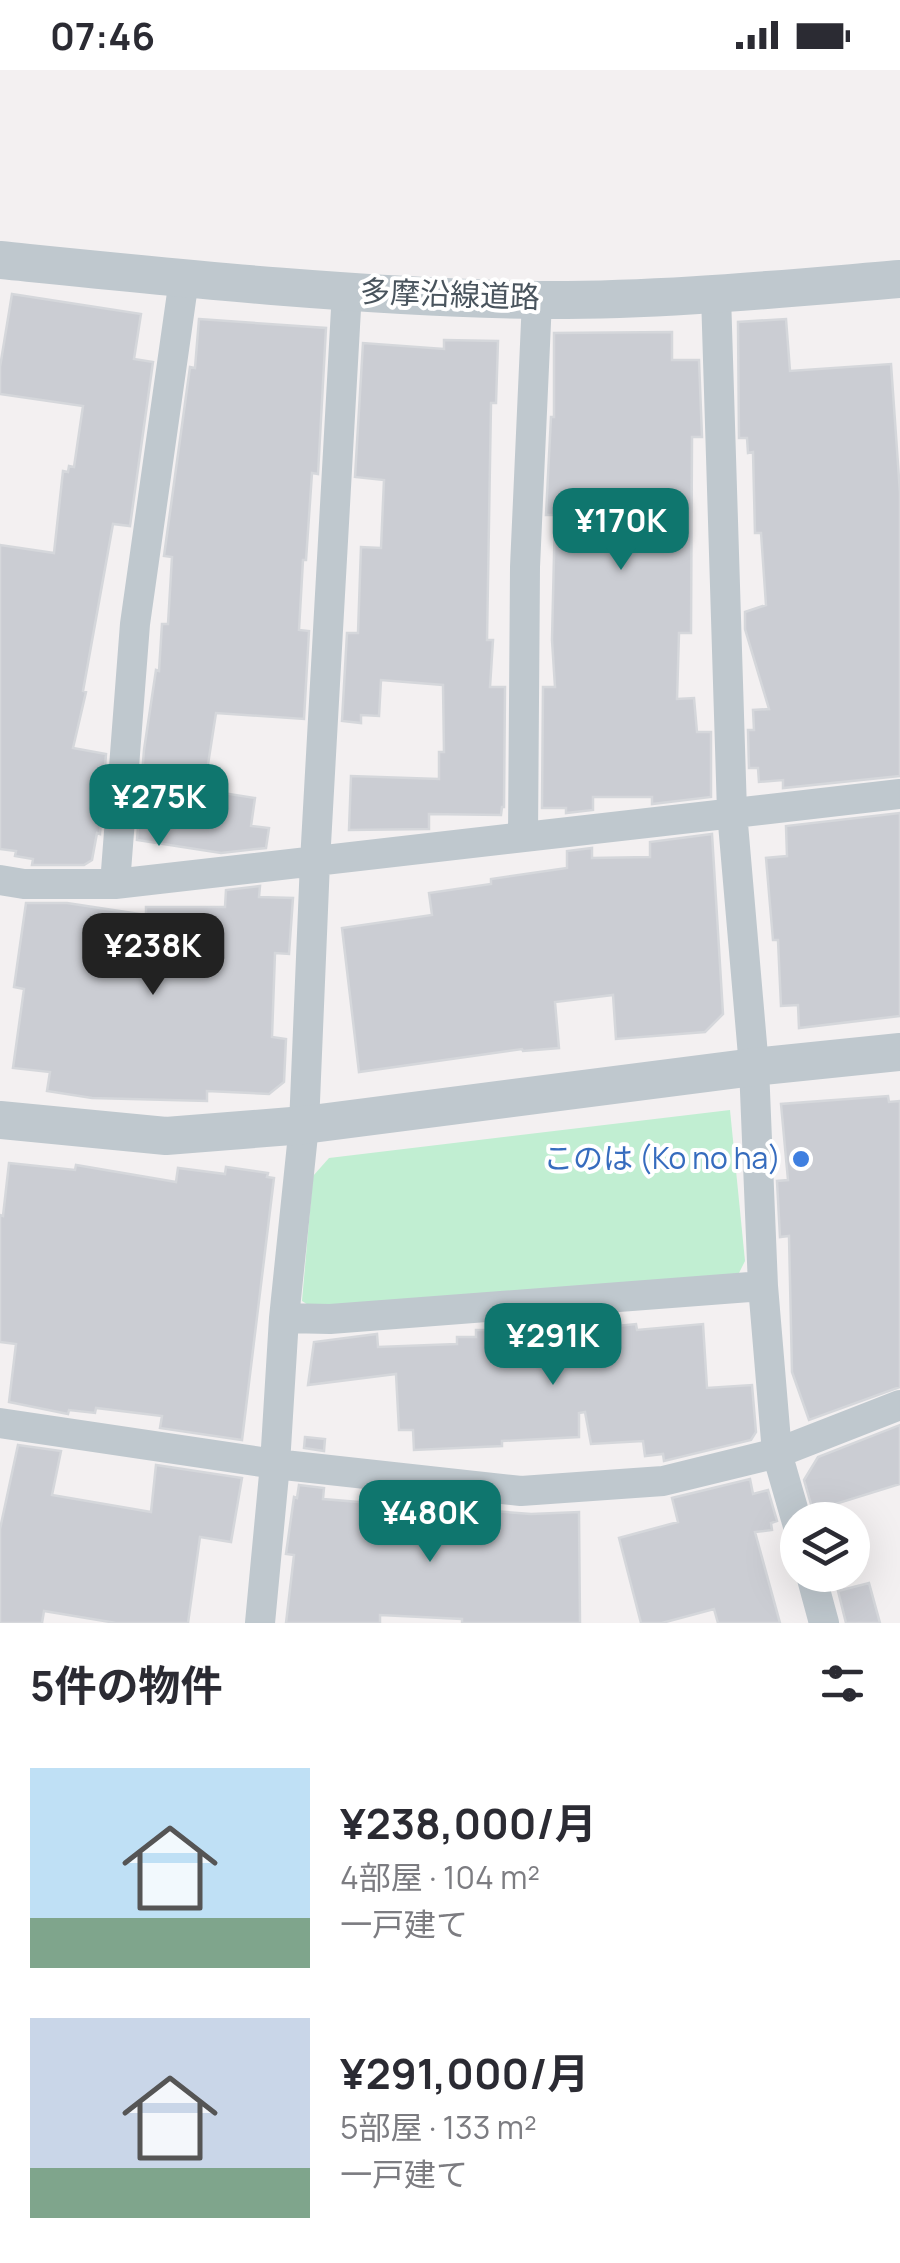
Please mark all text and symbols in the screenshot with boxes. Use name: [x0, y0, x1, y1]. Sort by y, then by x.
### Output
text: 07:46: [50, 9, 155, 61]
street label: 多摩沿線道路: [359, 270, 541, 317]
pin: ¥170K: [551, 488, 691, 573]
text: ¥170K: [575, 498, 667, 542]
pin: ¥275K: [89, 764, 229, 849]
text: ¥275K: [111, 774, 207, 818]
pin: ¥238K: [83, 913, 223, 998]
text: ¥238K: [104, 923, 202, 967]
place label: このは (Ko no ha): [543, 1137, 781, 1178]
marker: このは (Ko no ha): [790, 1148, 812, 1170]
pin: ¥291K: [483, 1303, 623, 1388]
text: ¥291K: [506, 1313, 600, 1357]
pin: ¥480K: [360, 1480, 500, 1565]
text: ¥480K: [381, 1490, 479, 1534]
map controls: [780, 1502, 870, 1592]
button: layers: [780, 1502, 870, 1592]
text: 5件の物件: [30, 1656, 223, 1714]
icon: filters: [815, 1656, 870, 1711]
text: ¥238,000/月: [340, 1794, 597, 1852]
icon: home: [110, 1808, 230, 1928]
text: 4部屋 · 104 m²: [340, 1855, 540, 1899]
text: 一戸建て: [340, 1902, 468, 1946]
text: ¥291,000/月: [340, 2044, 589, 2102]
icon: home: [110, 2058, 230, 2178]
text: 5部屋 · 133 m²: [340, 2105, 537, 2149]
text: 一戸建て: [340, 2152, 468, 2196]

